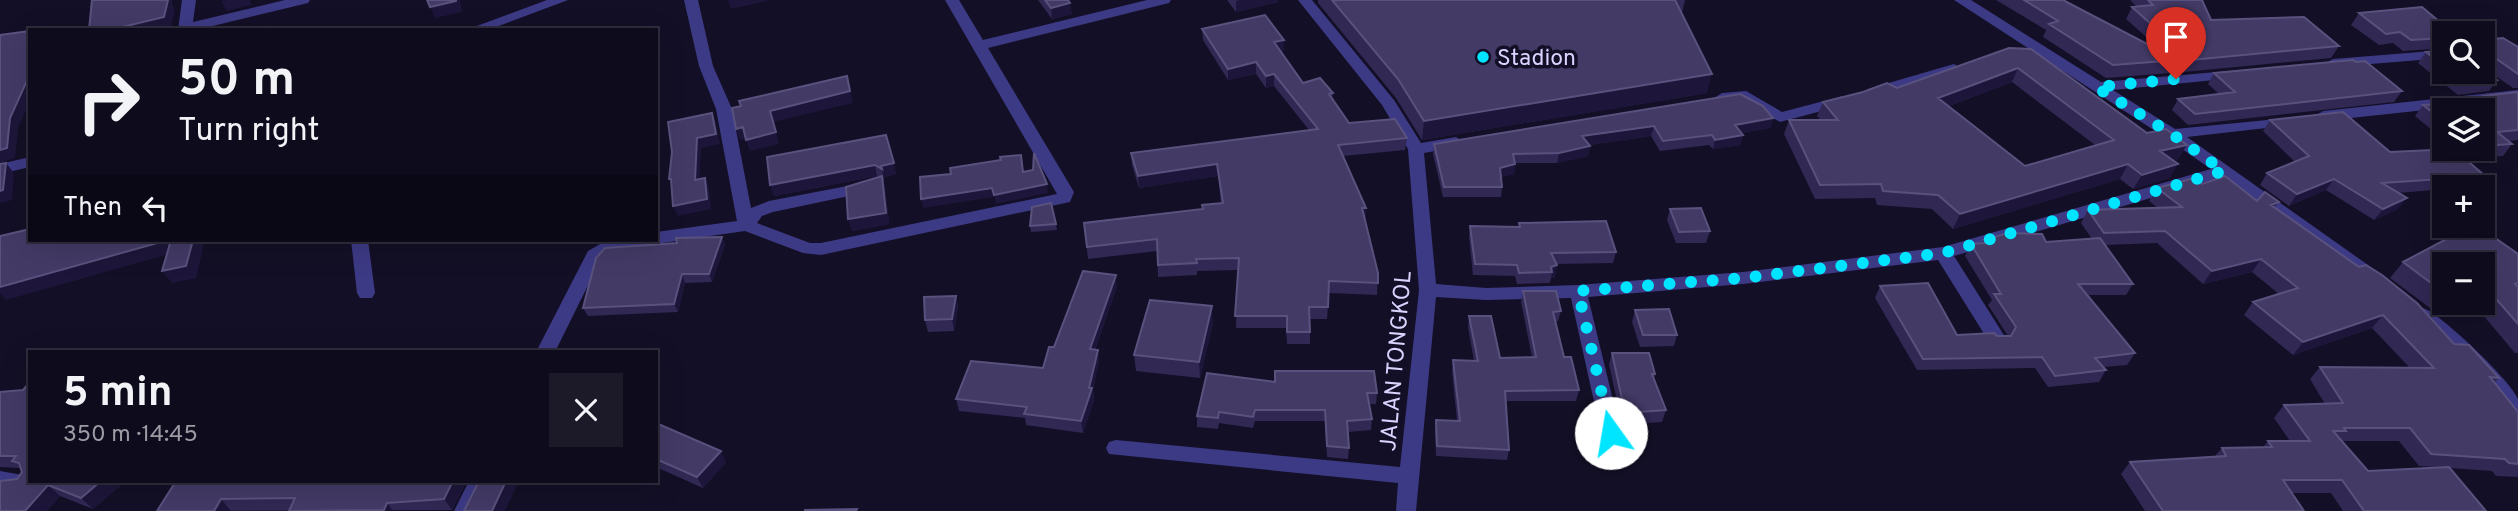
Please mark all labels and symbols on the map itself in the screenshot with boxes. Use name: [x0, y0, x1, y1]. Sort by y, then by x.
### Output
pin: [2146, 7, 2206, 79]
place label: Stadion: [1497, 45, 1576, 74]
marker: Stadion: [1475, 49, 1491, 65]
street label: JALAN TONGKOL: [1375, 270, 1420, 453]
position arrow: [1574, 396, 1648, 470]

